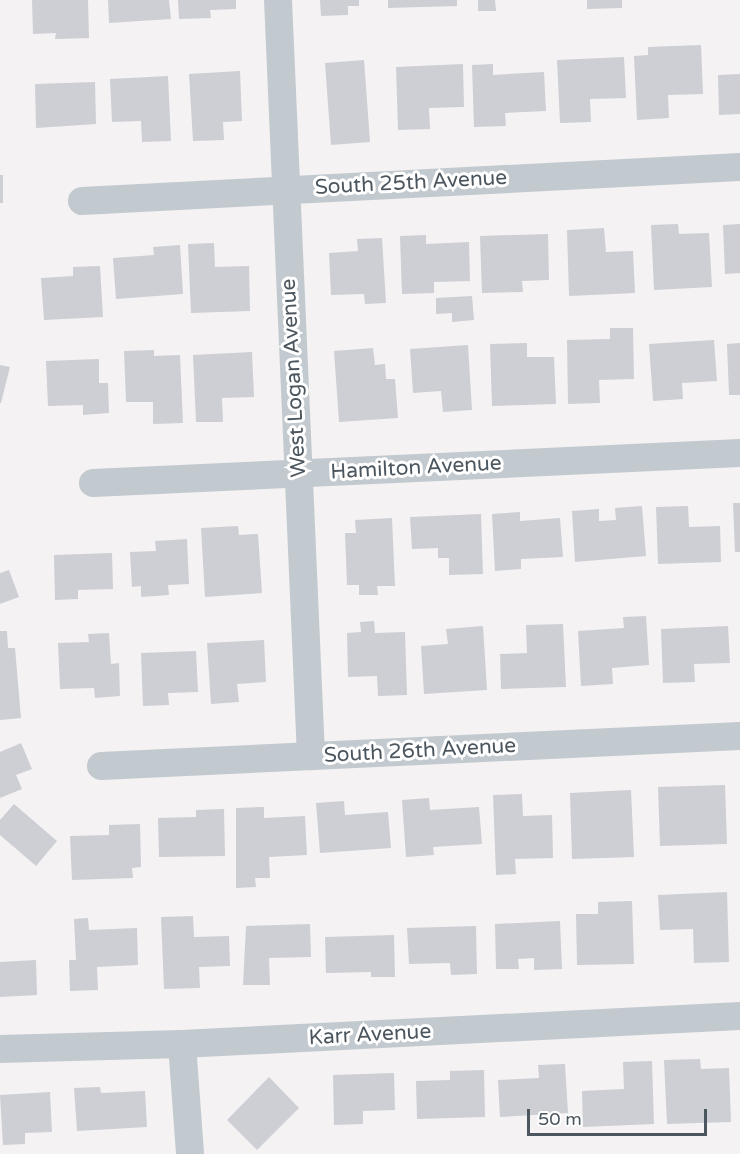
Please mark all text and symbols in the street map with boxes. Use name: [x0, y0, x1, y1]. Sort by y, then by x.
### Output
street label: South 25th Avenue: [314, 165, 508, 201]
street label: West Logan Avenue: [276, 278, 312, 478]
street label: Hamilton Avenue: [330, 451, 502, 485]
street label: South 26th Avenue: [323, 733, 517, 769]
street label: Karr Avenue: [308, 1019, 432, 1051]
scale bar: [530, 1097, 710, 1135]
text: 50 m: [538, 1108, 582, 1130]

